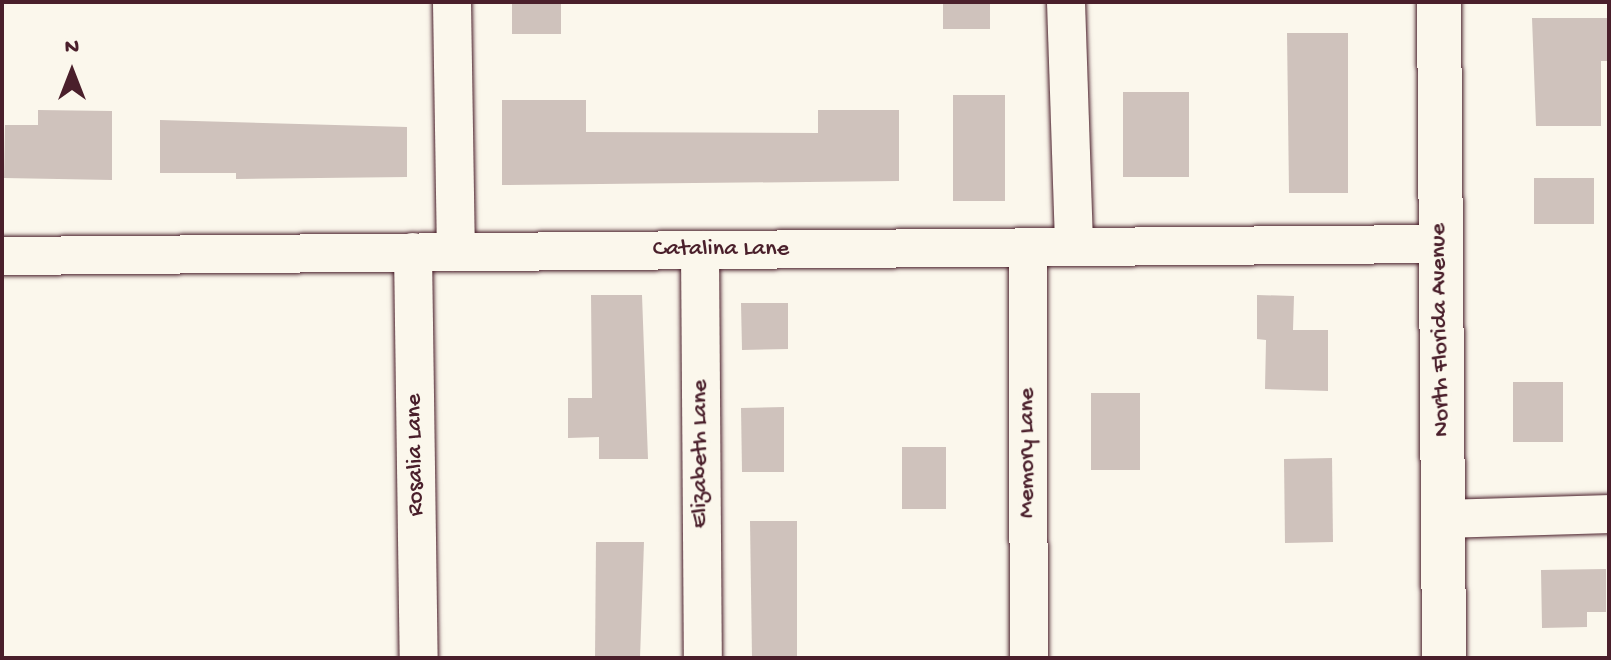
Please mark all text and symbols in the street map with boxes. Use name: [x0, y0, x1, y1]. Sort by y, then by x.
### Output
north arrow: [32, 32, 112, 112]
text: N: [65, 35, 79, 61]
street label: North Florida Avenue: [1425, 223, 1457, 437]
street label: Catalina Lane: [653, 236, 789, 264]
street label: Elizabeth Lane: [687, 380, 715, 528]
street label: Memory Lane: [1014, 388, 1042, 518]
street label: Rosalia Lane: [401, 393, 431, 517]

